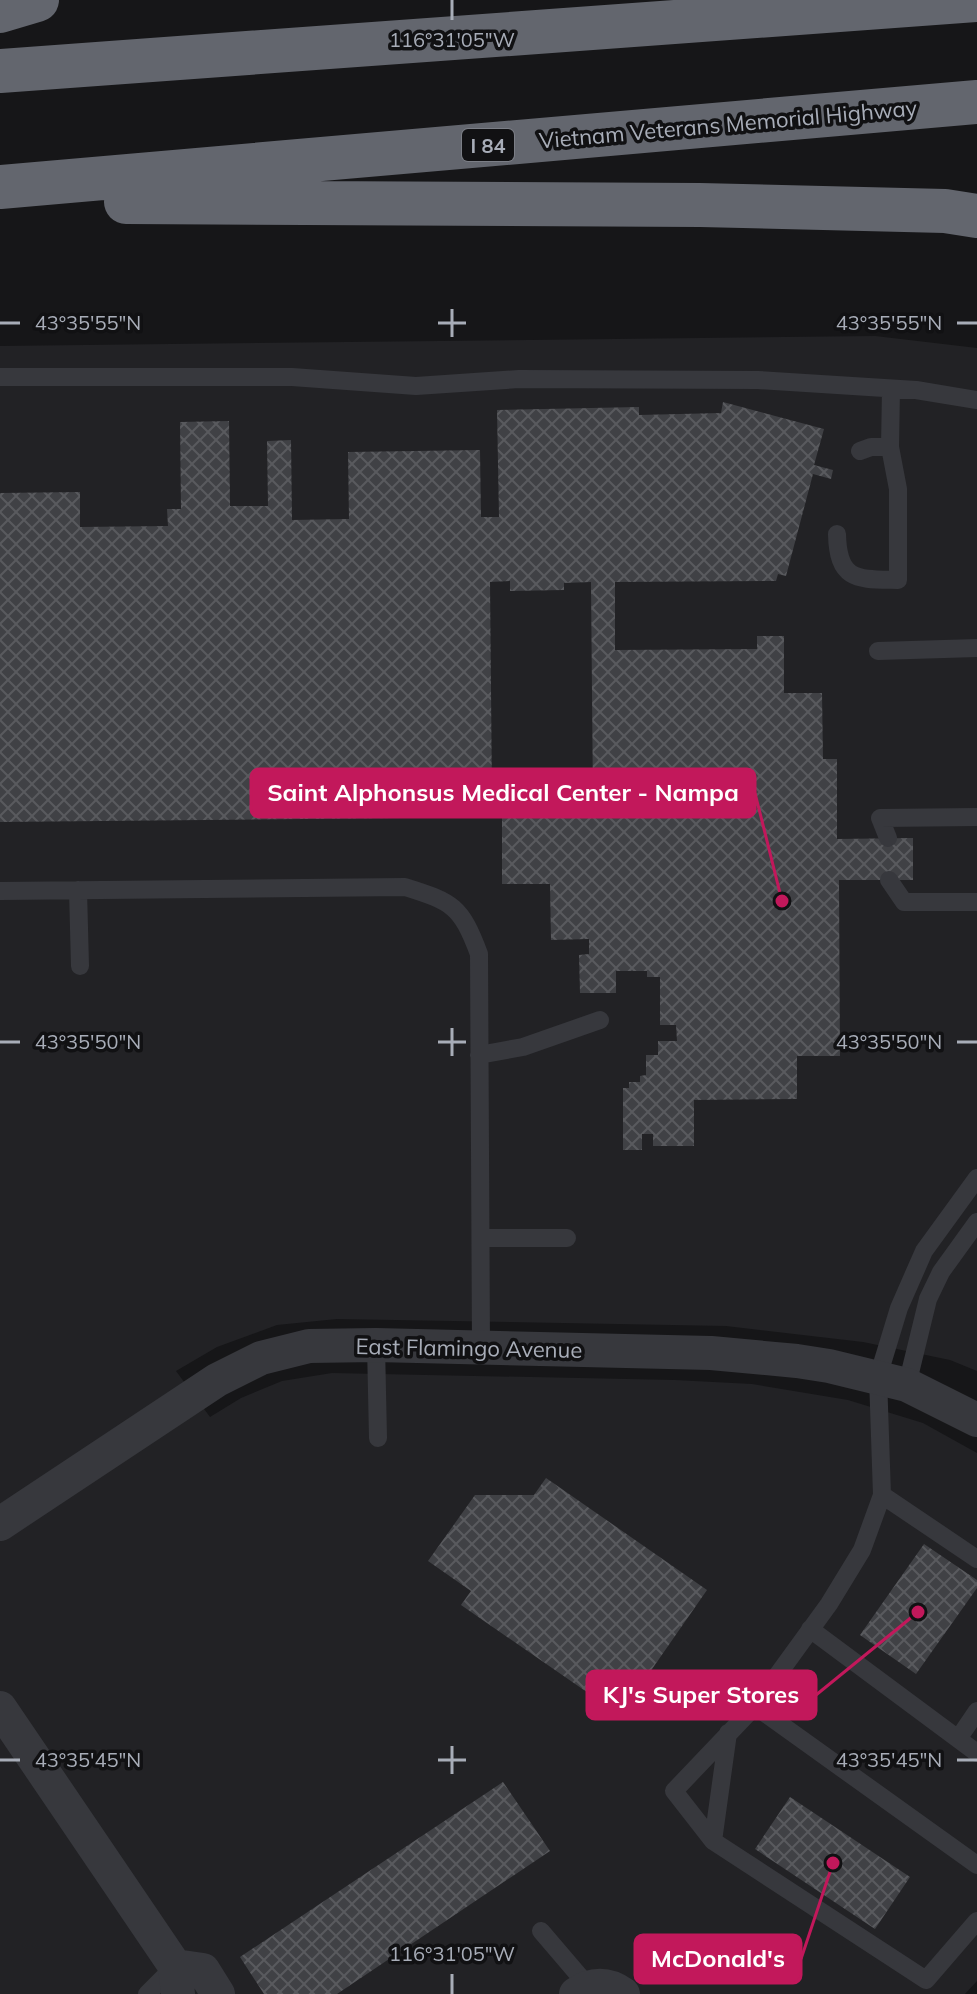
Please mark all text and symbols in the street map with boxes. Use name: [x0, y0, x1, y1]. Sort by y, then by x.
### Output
text: 116°31'05"W: [389, 27, 515, 52]
street label: Vietnam Veterans Memorial Highway: [538, 93, 919, 154]
road number: I 84: [462, 129, 514, 161]
text: 43°35'55"N: [35, 310, 141, 335]
text: 43°35'55"N: [836, 310, 942, 335]
callout: Saint Alphonsus Medical Center - Nampa: [251, 769, 755, 817]
text: Saint Alphonsus Medical Center - Nampa: [267, 777, 739, 807]
text: 43°35'50"N: [35, 1029, 141, 1054]
text: 43°35'50"N: [836, 1029, 942, 1054]
street label: East Flamingo Avenue: [355, 1332, 583, 1364]
callout: KJ's Super Stores: [587, 1671, 816, 1719]
text: KJ's Super Stores: [603, 1679, 799, 1709]
text: 43°35'45"N: [35, 1747, 141, 1772]
text: 43°35'45"N: [836, 1747, 942, 1772]
callout: McDonald's: [635, 1935, 801, 1983]
text: 116°31'05"W: [389, 1941, 515, 1966]
text: McDonald's: [651, 1943, 785, 1973]

